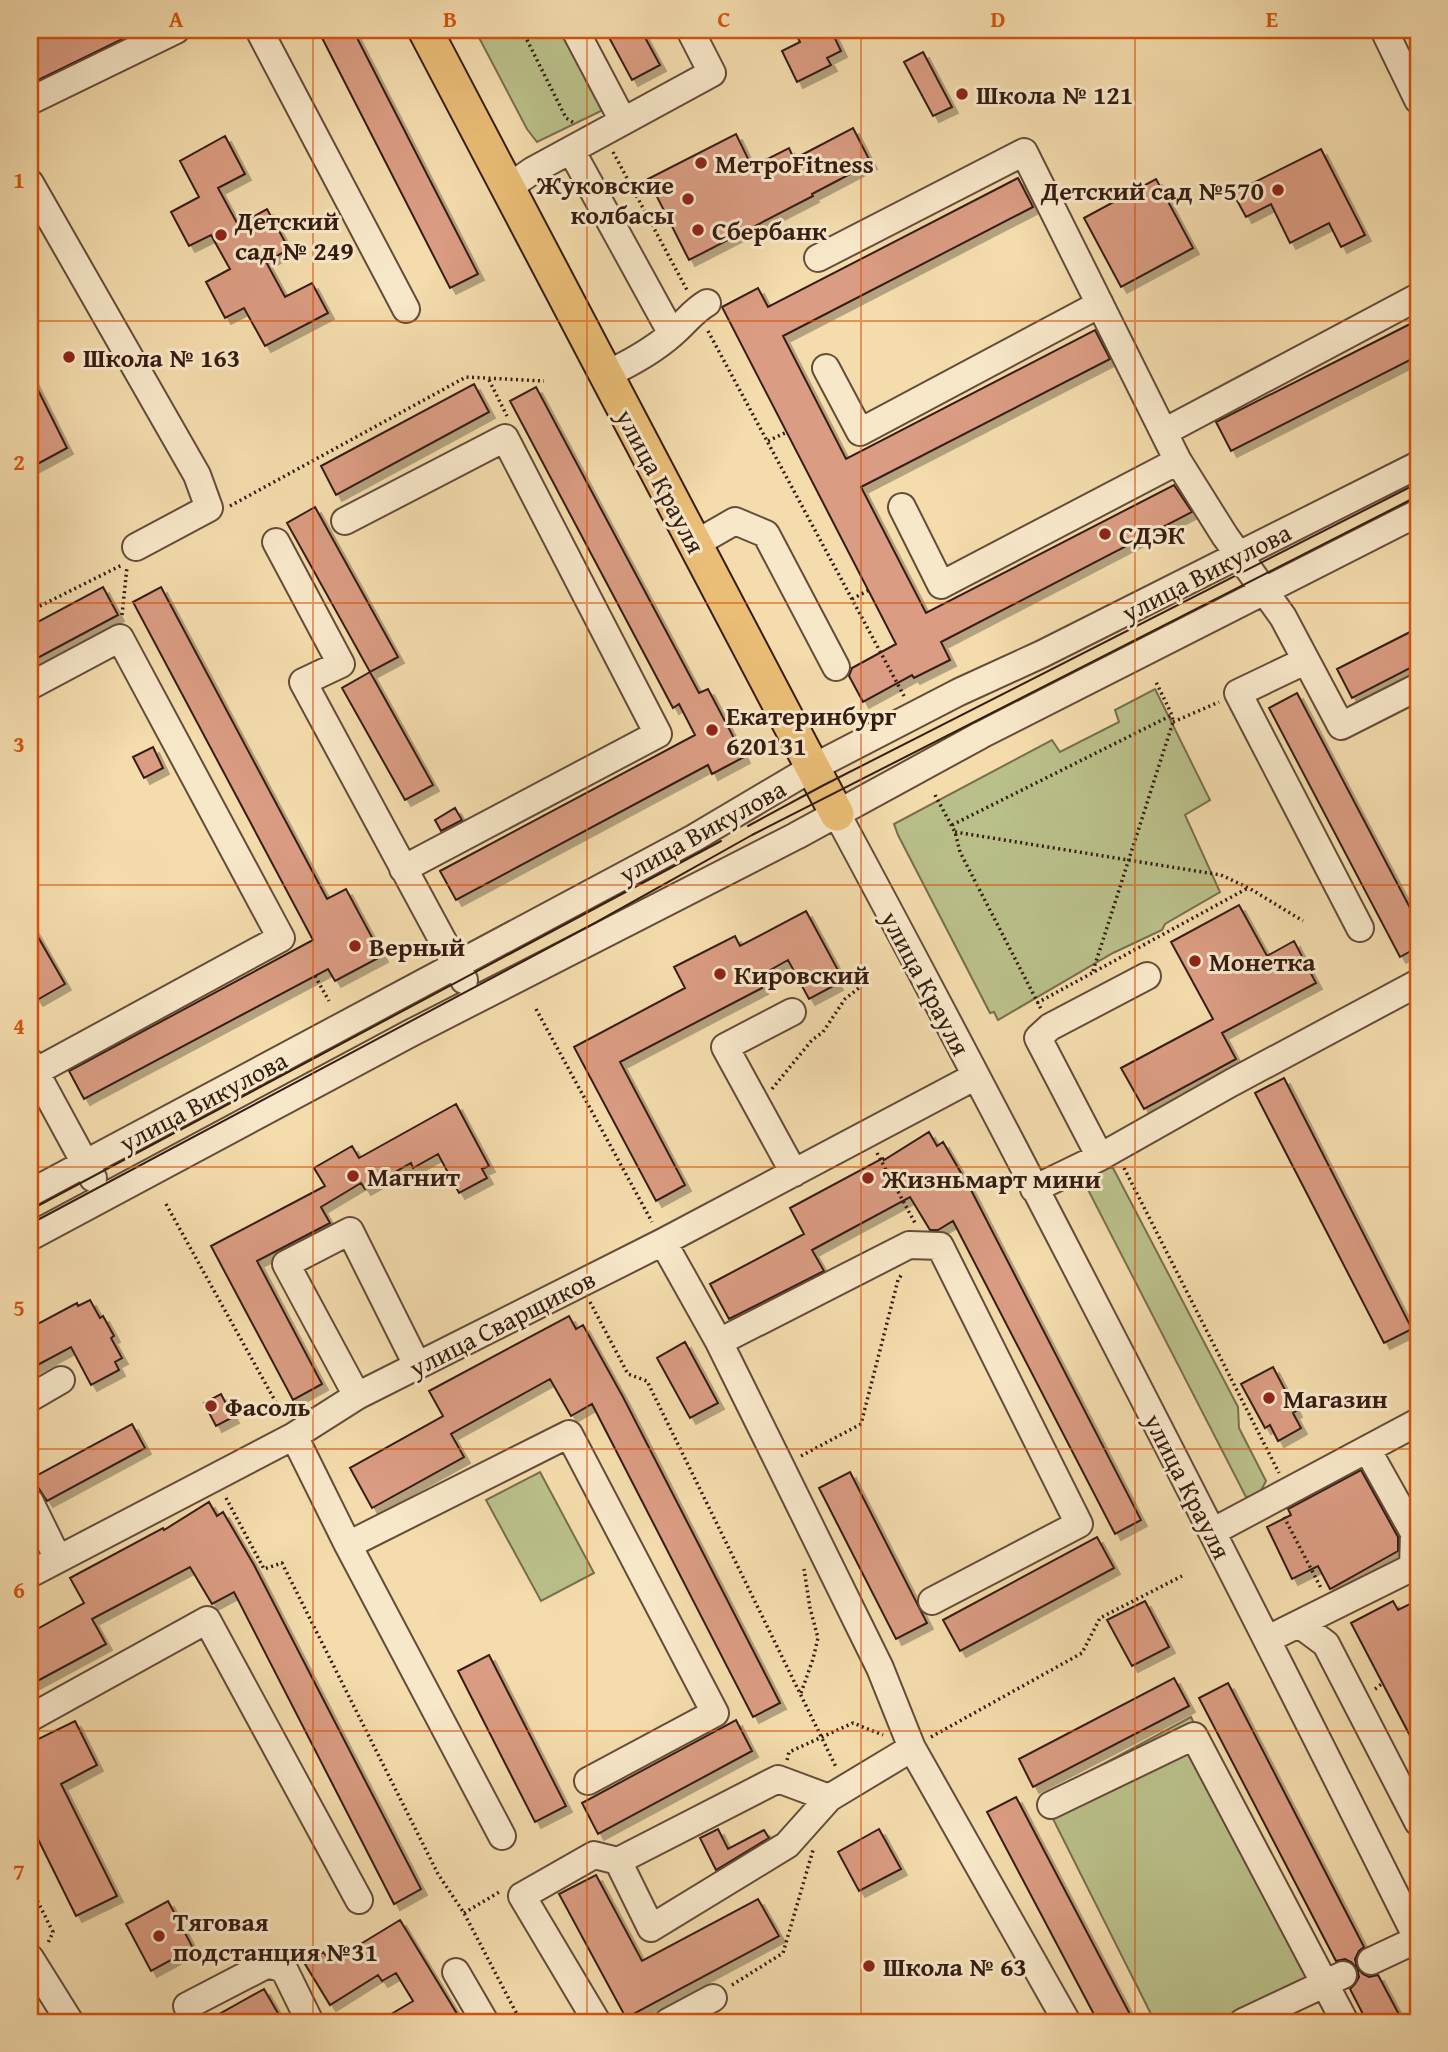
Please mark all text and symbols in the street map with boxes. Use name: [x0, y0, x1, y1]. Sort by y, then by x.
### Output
text: A: [169, 2, 184, 35]
text: B: [443, 2, 457, 35]
text: C: [717, 2, 731, 35]
text: D: [991, 2, 1006, 35]
text: E: [1266, 2, 1278, 35]
place label: Школа № 121: [976, 75, 1133, 114]
marker: Школа № 121: [954, 86, 970, 102]
place label: МетроFitness: [715, 144, 874, 183]
marker: МетроFitness: [693, 155, 709, 171]
text: 1: [13, 163, 25, 196]
place label: Жуковские колбасы: [536, 165, 674, 234]
place label: Детский сад №570: [1040, 171, 1264, 210]
marker: Детский сад №570: [1270, 182, 1286, 198]
marker: Жуковские колбасы: [680, 191, 696, 207]
place label: Детский сад № 249: [234, 201, 354, 270]
place label: Сбербанк: [712, 211, 827, 250]
marker: Сбербанк: [690, 222, 706, 238]
marker: Детский сад № 249: [213, 227, 229, 243]
place label: Школа № 163: [83, 338, 240, 377]
marker: Школа № 163: [61, 349, 77, 365]
street label: улица Крауля: [606, 401, 716, 560]
text: 2: [13, 445, 25, 478]
street label: улица Викулова: [1114, 512, 1298, 632]
place label: СДЭК: [1119, 515, 1186, 554]
marker: СДЭК: [1097, 526, 1113, 542]
place label: Екатеринбург 620131: [726, 696, 897, 765]
marker: Екатеринбург 620131: [704, 722, 720, 738]
text: 3: [13, 727, 25, 760]
street label: улица Викулова: [611, 769, 793, 894]
street label: улица Крауля: [871, 903, 981, 1062]
place label: Верный: [369, 927, 465, 966]
marker: Верный: [347, 938, 363, 954]
place label: Монетка: [1209, 942, 1316, 981]
marker: Монетка: [1187, 953, 1203, 969]
place label: Кировский: [734, 955, 870, 994]
marker: Кировский: [712, 966, 728, 982]
text: 4: [13, 1009, 25, 1042]
street label: улица Викулова: [111, 1040, 295, 1162]
place label: Магнит: [367, 1157, 460, 1196]
place label: Жизньмарт мини: [881, 1159, 1101, 1198]
marker: Магнит: [345, 1168, 361, 1184]
marker: Жизньмарт мини: [860, 1170, 876, 1186]
street label: улица Сварщиков: [401, 1259, 602, 1387]
text: 5: [13, 1291, 25, 1324]
place label: Магазин: [1283, 1379, 1388, 1418]
place label: Фасоль: [225, 1387, 311, 1426]
marker: Магазин: [1261, 1390, 1277, 1406]
marker: Фасоль: [203, 1398, 219, 1414]
street label: улица Крауля: [1134, 1405, 1241, 1566]
text: 6: [13, 1573, 25, 1606]
text: 7: [13, 1855, 25, 1888]
place label: Тяговая подстанция №31: [173, 1902, 378, 1971]
marker: Тяговая подстанция №31: [151, 1928, 167, 1944]
place label: Школа № 63: [883, 1947, 1027, 1986]
marker: Школа № 63: [861, 1958, 877, 1974]

